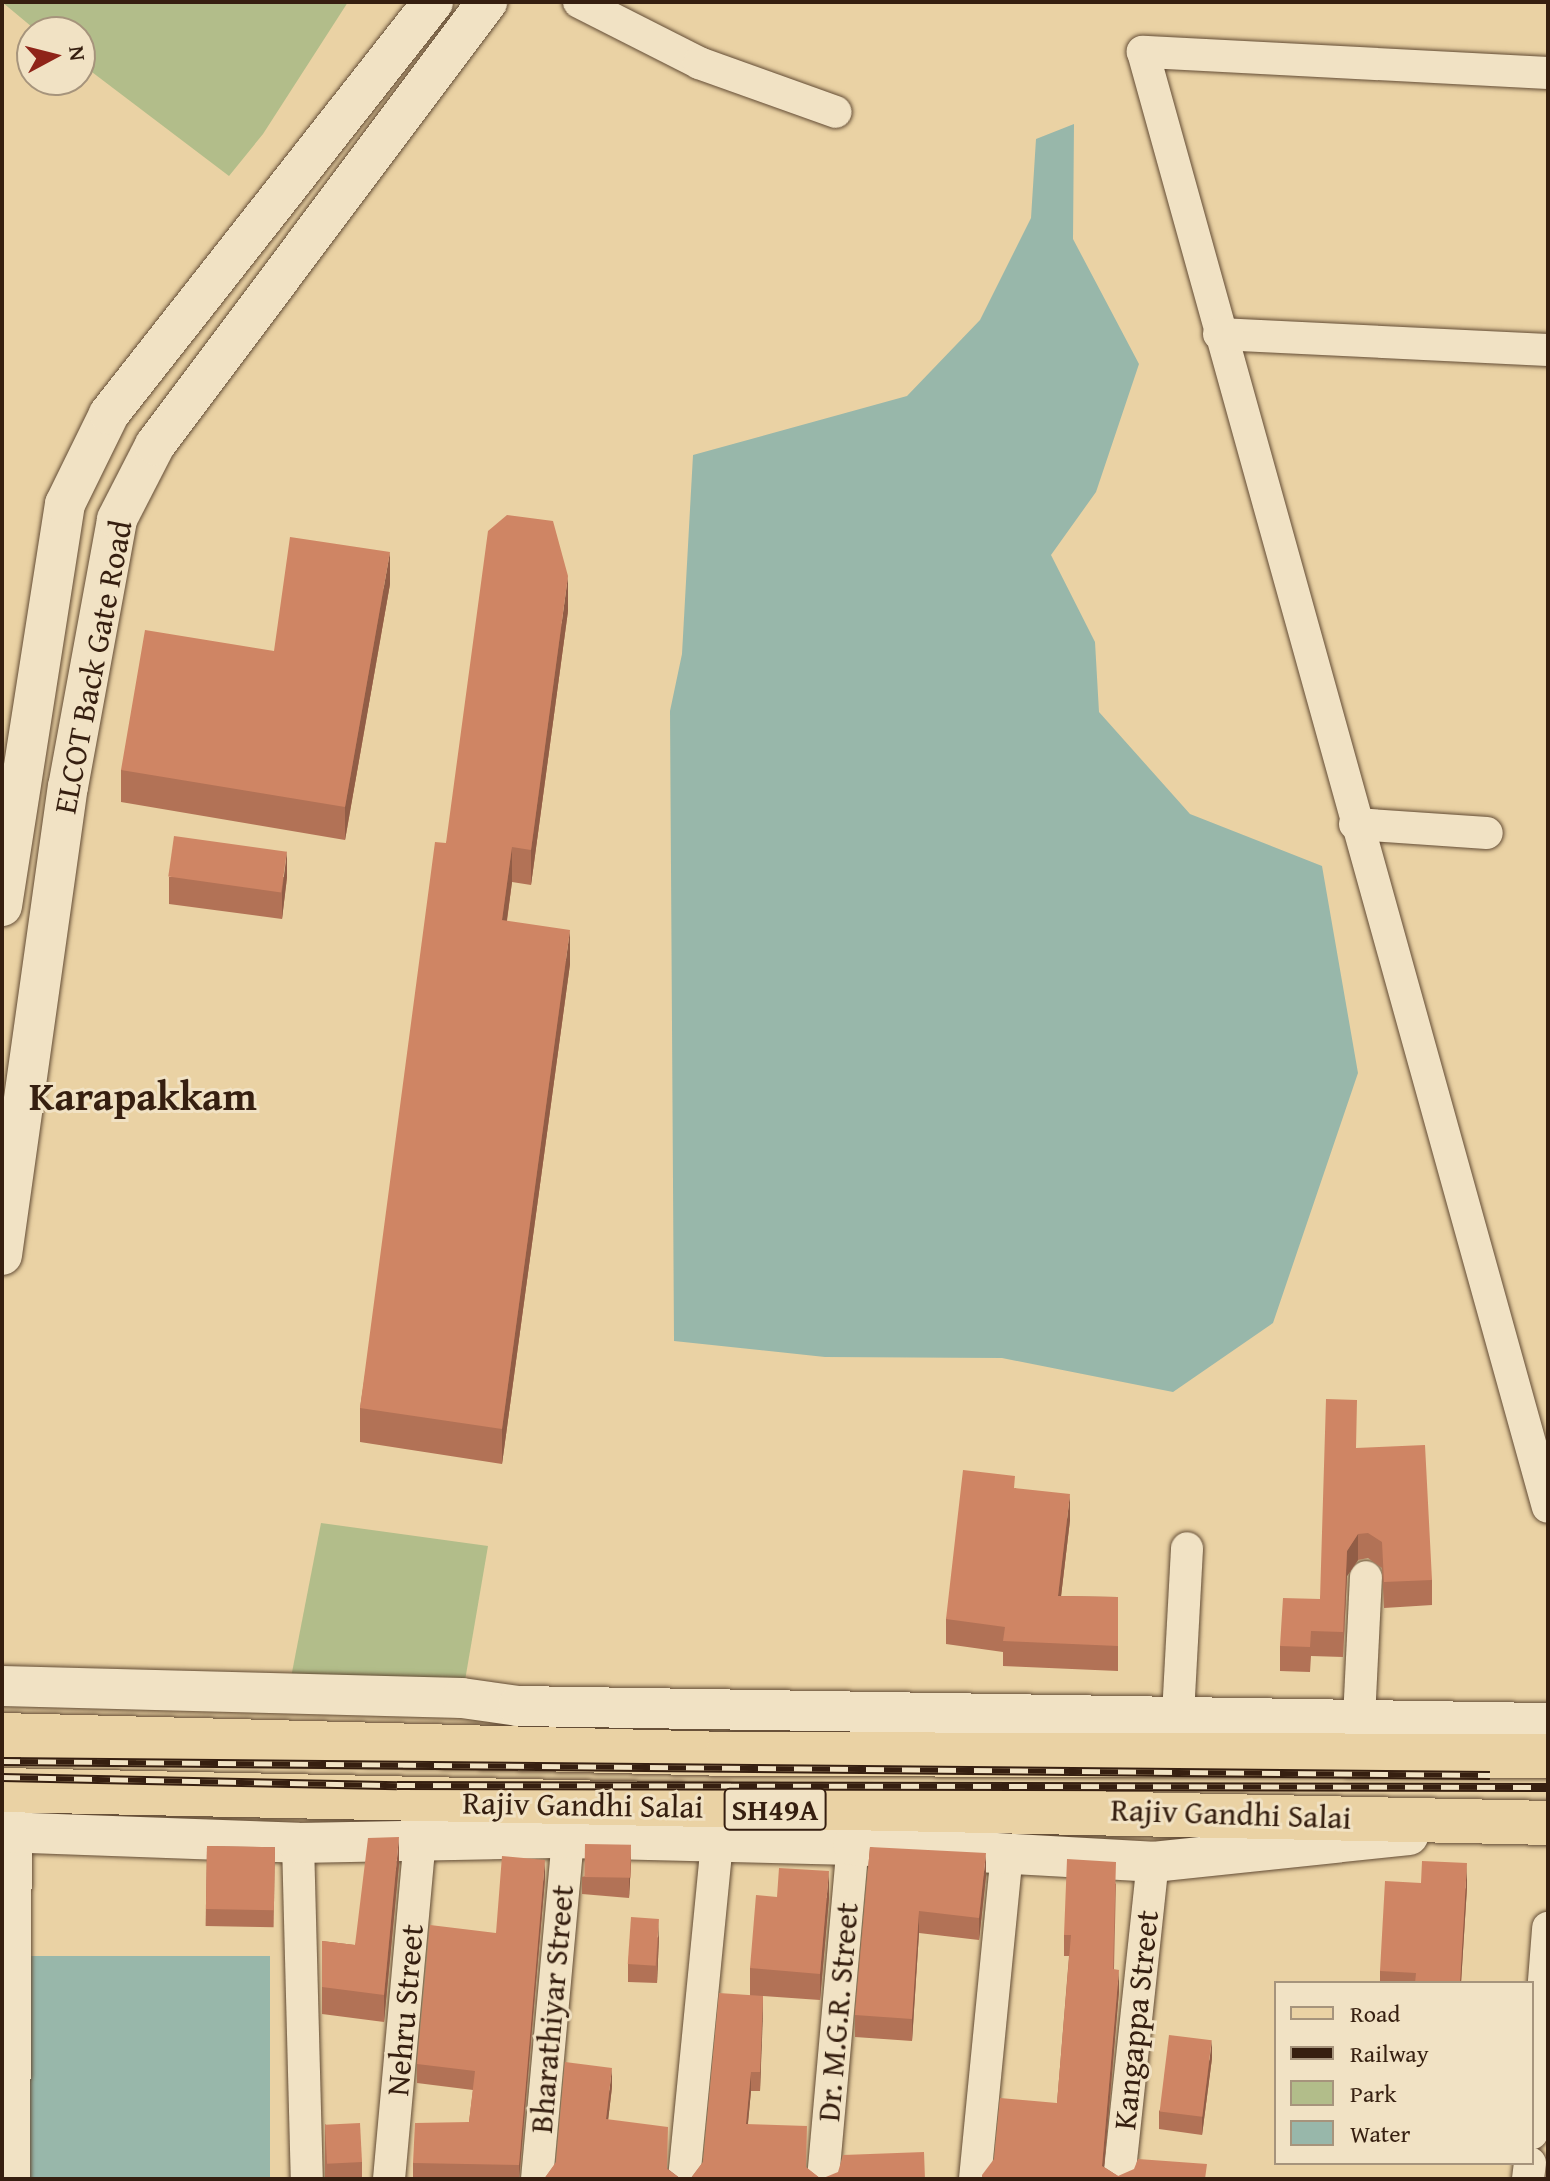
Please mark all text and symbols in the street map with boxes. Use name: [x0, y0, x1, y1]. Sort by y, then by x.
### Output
north arrow: [16, 16, 96, 96]
text: N: [61, 44, 95, 63]
street label: ELCOT Back Gate Road: [46, 517, 140, 817]
district label: Karapakkam: [29, 1072, 257, 1120]
road number: SH49A: [723, 1783, 827, 1835]
street label: Rajiv Gandhi Salai: [462, 1784, 704, 1826]
street label: Rajiv Gandhi Salai: [1110, 1791, 1352, 1837]
street label: Bharathiyar Street: [522, 1883, 582, 2135]
street label: Dr. M.G.R. Street: [809, 1901, 867, 2123]
street label: Kangappa Street: [1105, 1908, 1167, 2132]
street label: Nehru Street: [378, 1922, 432, 2098]
legend: [1274, 1981, 1534, 2165]
text: Road: [1350, 1996, 1400, 2031]
text: Railway: [1350, 2036, 1429, 2071]
text: Park: [1350, 2076, 1396, 2111]
text: Water: [1350, 2116, 1410, 2151]

